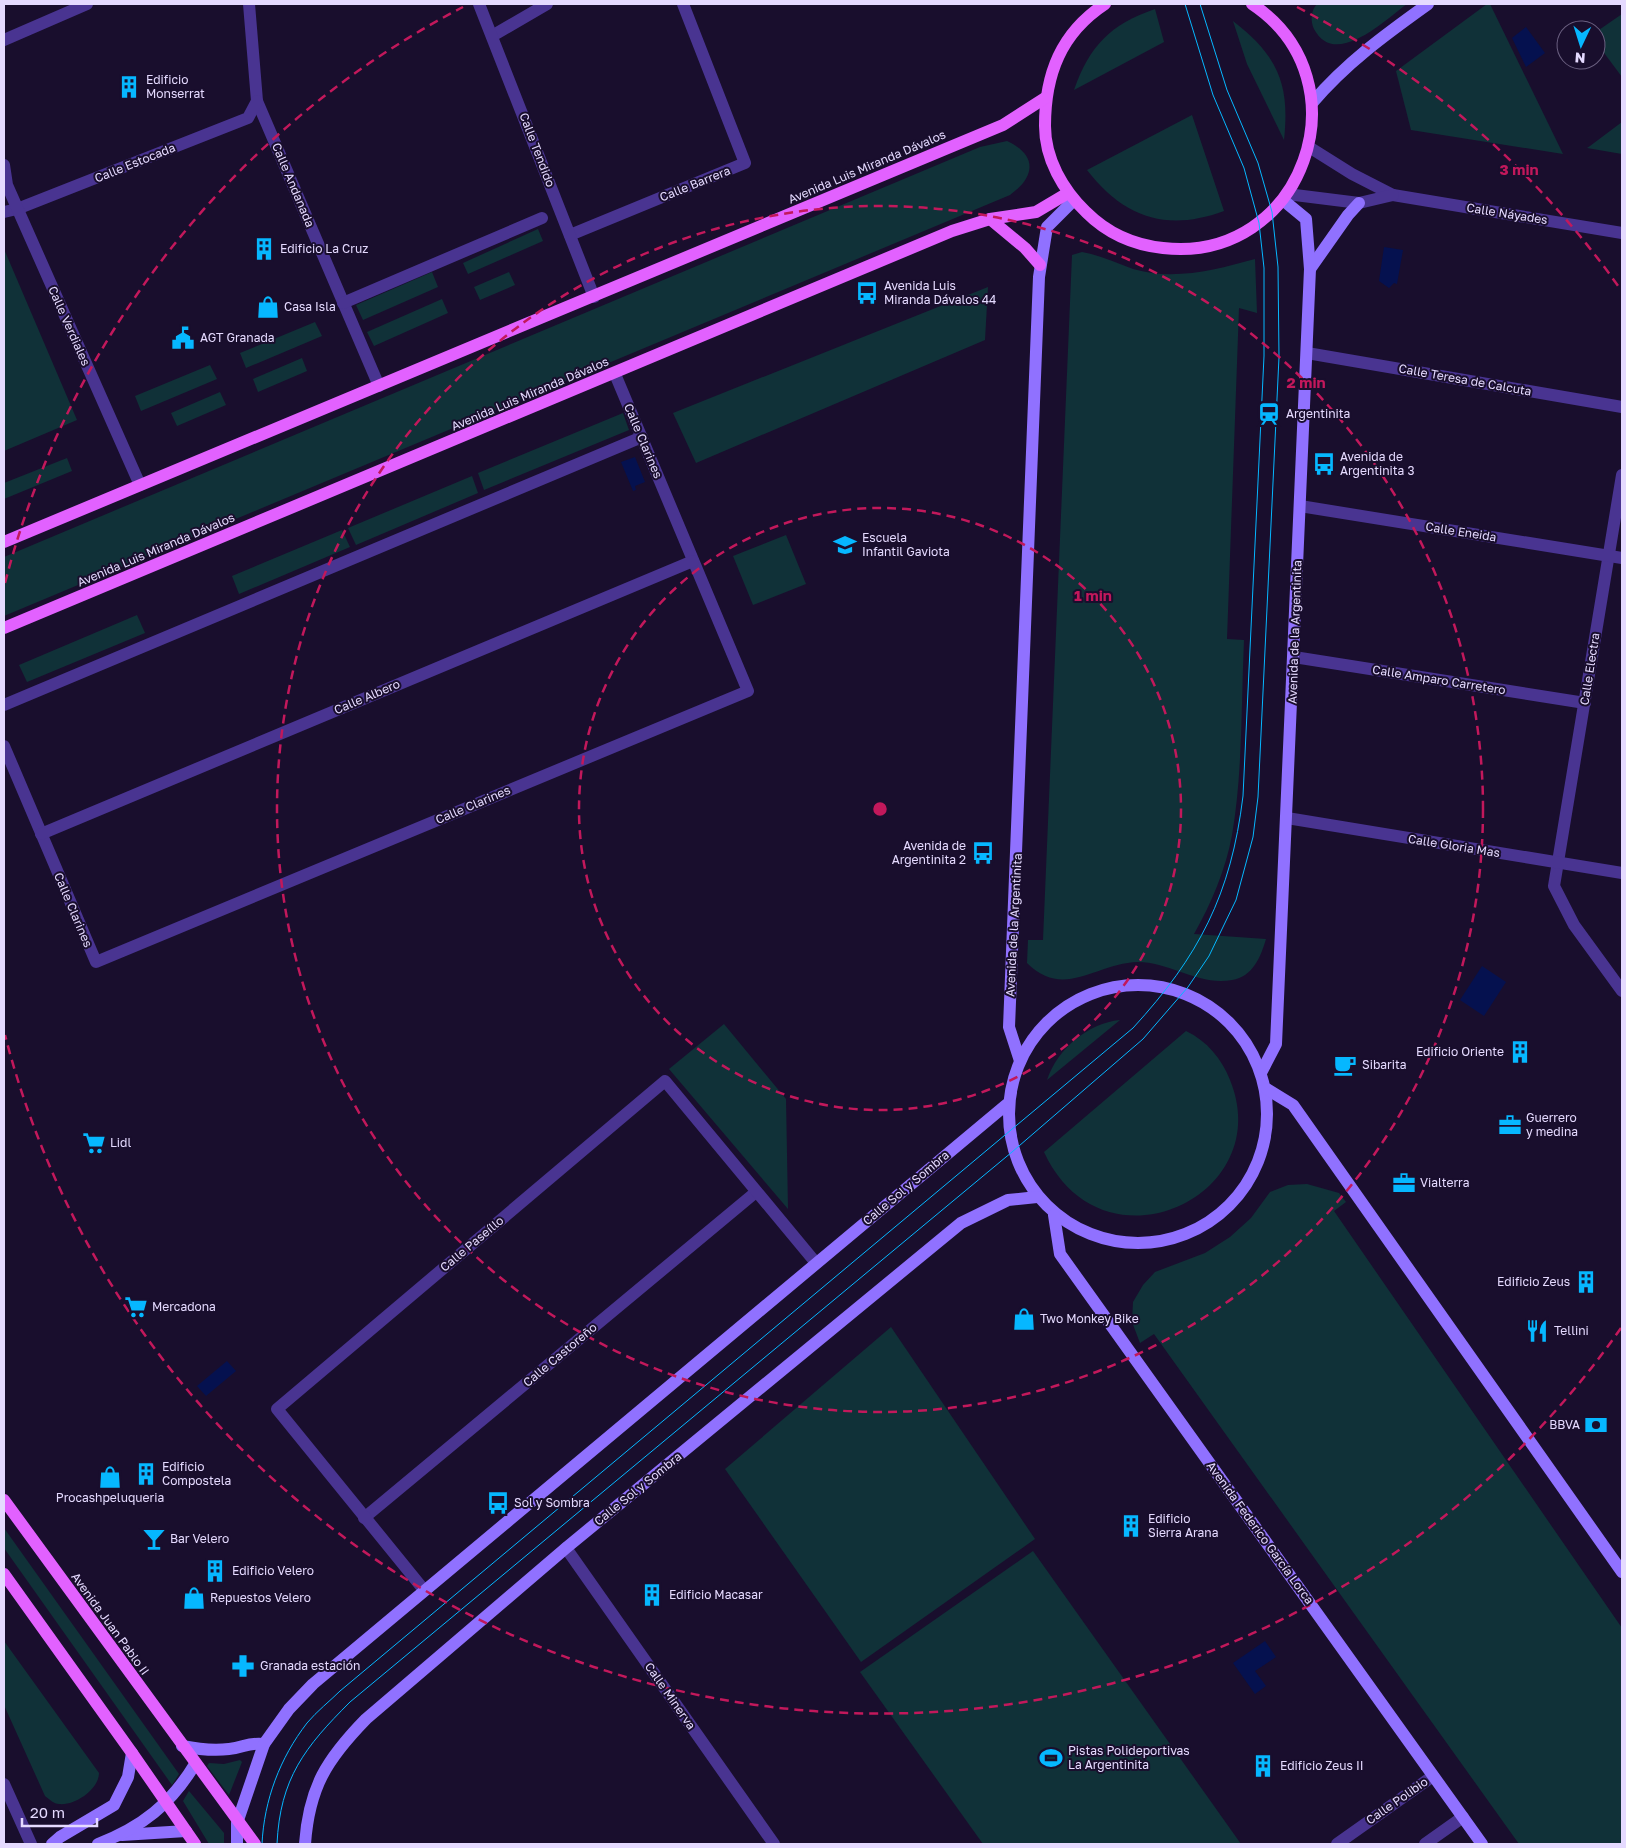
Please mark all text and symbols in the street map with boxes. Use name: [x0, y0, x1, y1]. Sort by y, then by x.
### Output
north arrow: [1556, 20, 1606, 70]
text: N: [1574, 50, 1586, 67]
place label: Edificio Monserrat: [146, 72, 205, 101]
building icon: Edificio Monserrat: [116, 74, 142, 100]
street label: Calle Tendido: [516, 111, 559, 189]
street label: Avenida Luis Miranda Dávalos: [786, 126, 948, 207]
street label: Calle Estocada: [92, 140, 177, 186]
street label: Calle Andanada: [269, 140, 318, 229]
text: 3 min: [1499, 160, 1539, 178]
street label: Calle Barrera: [657, 163, 732, 205]
street label: Calle Náyades: [1465, 200, 1549, 227]
building icon: Edificio La Cruz: [251, 236, 277, 262]
place label: Edificio La Cruz: [280, 241, 368, 256]
place label: Avenida Luis Miranda Dávalos 44: [884, 278, 996, 307]
bus stop icon: Avenida Luis Miranda Dávalos 44: [854, 280, 880, 306]
street label: Calle Verdiales: [45, 284, 94, 368]
shop icon: Casa Isla: [255, 294, 281, 320]
place label: Casa Isla: [284, 299, 336, 314]
public building icon: AGT Granada: [170, 325, 196, 351]
place label: AGT Granada: [200, 330, 275, 345]
street label: Avenida Luis Miranda Dávalos: [449, 353, 611, 434]
street label: Calle Teresa de Calcuta: [1397, 360, 1533, 399]
text: 2 min: [1286, 373, 1326, 391]
street label: Calle Clarines: [621, 401, 666, 480]
station icon: Argentinita: [1256, 401, 1282, 427]
place label: Argentinita: [1286, 406, 1350, 421]
place label: Avenida de Argentinita 3: [1340, 449, 1414, 478]
bus stop icon: Avenida de Argentinita 3: [1311, 451, 1337, 477]
street label: Avenida Luis Miranda Dávalos: [75, 509, 237, 590]
street label: Calle Eneida: [1425, 519, 1498, 545]
place label: Escuela Infantil Gaviota: [862, 530, 950, 559]
school or university icon: Escuela Infantil Gaviota: [832, 532, 858, 558]
street label: Avenida de la Argentinita: [1284, 560, 1305, 704]
text: 1 min: [1074, 586, 1112, 604]
street label: Calle Electra: [1576, 632, 1603, 706]
street label: Calle Amparo Carretero: [1371, 662, 1507, 697]
street label: Calle Albero: [332, 676, 402, 717]
street label: Calle Clarines: [433, 782, 512, 827]
centre of rings: [871, 800, 889, 818]
street label: Calle Gloria Mas: [1407, 831, 1501, 860]
place label: Avenida de Argentinita 2: [892, 838, 966, 867]
bus stop icon: Avenida de Argentinita 2: [970, 840, 996, 866]
street label: Avenida de la Argentinita: [1002, 853, 1025, 997]
street label: Calle Clarines: [51, 870, 96, 949]
building icon: Edificio Oriente: [1507, 1039, 1533, 1065]
place label: Edificio Oriente: [1416, 1044, 1504, 1059]
cafe icon: Sibarita: [1332, 1052, 1358, 1078]
place label: Sibarita: [1362, 1057, 1407, 1072]
place label: Guerrero y medina: [1526, 1110, 1578, 1139]
office icon: Guerrero y medina: [1497, 1112, 1523, 1138]
supermarket icon: Lidl: [81, 1130, 107, 1156]
place label: Lidl: [110, 1135, 131, 1150]
street label: Calle Sol y Sombra: [859, 1147, 952, 1228]
office icon: Vialterra: [1391, 1170, 1417, 1196]
place label: Vialterra: [1420, 1175, 1469, 1190]
street label: Calle Paseíllo: [437, 1213, 507, 1275]
building icon: Edificio Zeus: [1573, 1269, 1599, 1295]
place label: Edificio Zeus: [1497, 1274, 1570, 1289]
supermarket icon: Mercadona: [123, 1294, 149, 1320]
place label: Mercadona: [152, 1299, 216, 1314]
shop icon: Two Monkey Bike: [1011, 1306, 1037, 1332]
place label: Two Monkey Bike: [1040, 1311, 1139, 1326]
restaurant icon: Tellini: [1524, 1318, 1550, 1344]
street label: Calle Castoreño: [520, 1319, 600, 1390]
place label: Tellini: [1554, 1323, 1589, 1338]
bank icon: BBVA: [1583, 1412, 1609, 1438]
place label: BBVA: [1549, 1417, 1580, 1432]
street label: Calle Sol y Sombra: [591, 1449, 684, 1528]
street label: Avenida Federico García Lorca: [1204, 1458, 1317, 1607]
place label: Edificio Compostela: [162, 1459, 231, 1488]
building icon: Edificio Compostela: [133, 1461, 159, 1487]
shop icon: Procashpeluqueria: [97, 1464, 123, 1490]
place label: Procashpeluqueria: [56, 1490, 164, 1505]
bus stop icon: Sol y Sombra: [485, 1490, 511, 1516]
place label: Sol y Sombra: [514, 1495, 590, 1510]
place label: Edificio Sierra Arana: [1148, 1511, 1218, 1540]
building icon: Edificio Sierra Arana: [1118, 1513, 1144, 1539]
bar icon: Bar Velero: [141, 1526, 167, 1552]
place label: Bar Velero: [170, 1531, 229, 1546]
building icon: Edificio Velero: [202, 1558, 228, 1584]
place label: Edificio Velero: [232, 1563, 314, 1578]
street label: Avenida Juan Pablo II: [68, 1570, 153, 1678]
building icon: Edificio Macasar: [639, 1582, 665, 1608]
shop icon: Repuestos Velero: [181, 1585, 207, 1611]
place label: Edificio Macasar: [669, 1587, 763, 1602]
place label: Repuestos Velero: [210, 1590, 311, 1605]
pharmacy icon: Granada estación: [230, 1653, 256, 1679]
place label: Granada estación: [260, 1658, 360, 1673]
street label: Calle Minerva: [642, 1659, 699, 1732]
place label: Pistas Polideportivas La Argentinita: [1068, 1743, 1190, 1772]
sports icon: Pistas Polideportivas La Argentinita: [1038, 1745, 1064, 1771]
building icon: Edificio Zeus II: [1250, 1753, 1276, 1779]
place label: Edificio Zeus II: [1280, 1758, 1363, 1773]
street label: Calle Polibio: [1363, 1774, 1431, 1827]
scale bar: [22, 1796, 98, 1828]
text: 20 m: [30, 1803, 65, 1821]

